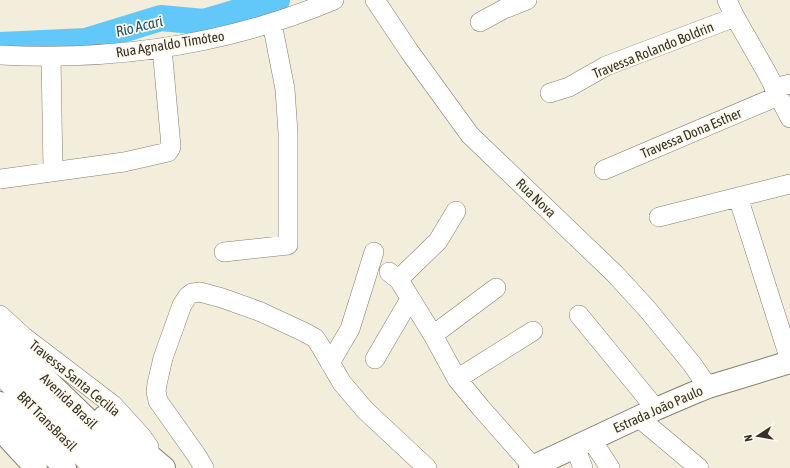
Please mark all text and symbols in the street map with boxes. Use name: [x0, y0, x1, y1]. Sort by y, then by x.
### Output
water label: Rio Acari: [114, 12, 165, 40]
street label: Travessa Rolando Boldrin: [590, 18, 716, 82]
street label: Rua Agnaldo Timóteo: [115, 28, 225, 60]
street label: Travessa Dona Esther: [638, 104, 745, 161]
street label: Rua Nova: [513, 175, 559, 221]
street label: Travessa Santa Cecilia: [26, 337, 124, 419]
street label: Avenida Brasil: [37, 370, 101, 432]
street label: Estrada João Paulo: [611, 382, 705, 436]
street label: BRT TransBrasil: [14, 388, 80, 454]
north arrow: [738, 416, 778, 456]
text: N: [742, 434, 755, 443]

